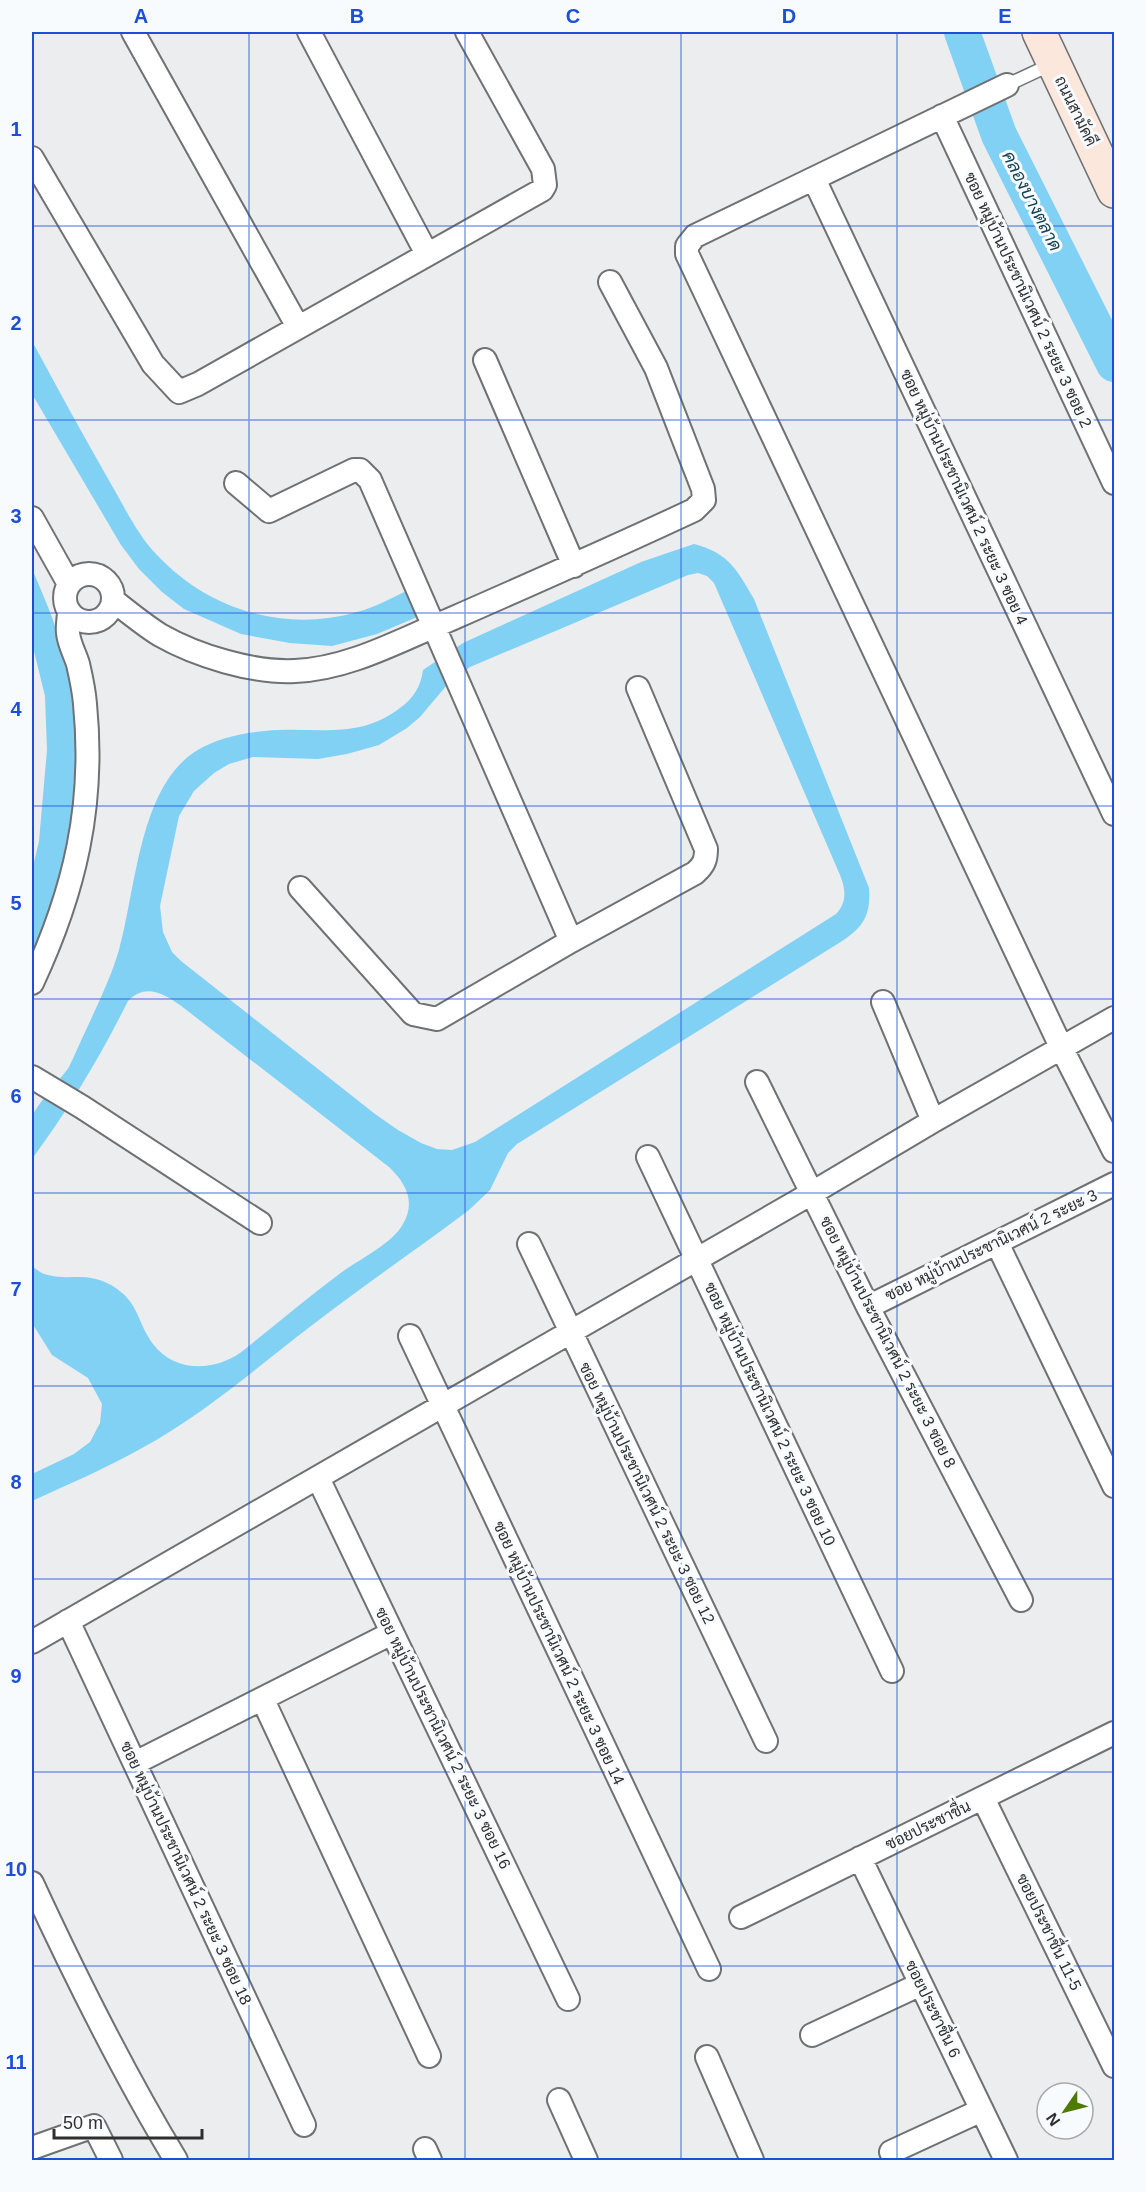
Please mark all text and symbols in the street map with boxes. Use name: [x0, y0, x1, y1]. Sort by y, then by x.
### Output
text: A: [134, 5, 148, 27]
text: B: [350, 5, 364, 27]
text: C: [566, 5, 580, 27]
text: D: [782, 5, 796, 27]
text: E: [998, 5, 1012, 27]
street label: ถนนสามัคคี: [1052, 72, 1103, 149]
text: 1: [10, 118, 22, 140]
water label: คลองบางตลาด: [998, 148, 1066, 254]
street label: ซอย หมู่บ้านประชานิเวศน์ 2 ระยะ 3 ซอย 2: [958, 168, 1098, 432]
text: 2: [10, 312, 22, 334]
street label: ซอย หมู่บ้านประชานิเวศน์ 2 ระยะ 3 ซอย 4: [894, 365, 1034, 629]
text: 3: [10, 505, 22, 527]
text: 4: [10, 698, 22, 720]
text: 5: [10, 892, 22, 914]
text: 6: [10, 1085, 22, 1107]
street label: ซอย หมู่บ้านประชานิเวศน์ 2 ระยะ 3: [881, 1183, 1101, 1307]
street label: ซอย หมู่บ้านประชานิเวศน์ 2 ระยะ 3 ซอย 8: [814, 1212, 963, 1472]
text: 7: [10, 1278, 22, 1300]
street label: ซอย หมู่บ้านประชานิเวศน์ 2 ระยะ 3 ซอย 10: [699, 1278, 842, 1550]
street label: ซอย หมู่บ้านประชานิเวศน์ 2 ระยะ 3 ซอย 12: [573, 1358, 722, 1628]
text: 8: [10, 1471, 22, 1493]
street label: ซอย หมู่บ้านประชานิเวศน์ 2 ระยะ 3 ซอย 14: [488, 1517, 631, 1789]
street label: ซอย หมู่บ้านประชานิเวศน์ 2 ระยะ 3 ซอย 16: [369, 1603, 518, 1873]
text: 9: [10, 1665, 22, 1687]
street label: ซอย หมู่บ้านประชานิเวศน์ 2 ระยะ 3 ซอย 18: [115, 1737, 258, 2009]
street label: ซอยประชาชื่น: [880, 1792, 973, 1853]
text: 10: [5, 1858, 27, 1880]
street label: ซอยประชาชื่น 11-5: [1013, 1868, 1090, 1993]
street label: ซอยประชาชื่น 6: [902, 1955, 969, 2060]
text: 11: [5, 2051, 27, 2073]
north arrow: [1035, 2081, 1095, 2141]
scale bar: [54, 2102, 202, 2140]
text: N: [1043, 2110, 1063, 2129]
text: 50 m: [63, 2113, 103, 2133]

